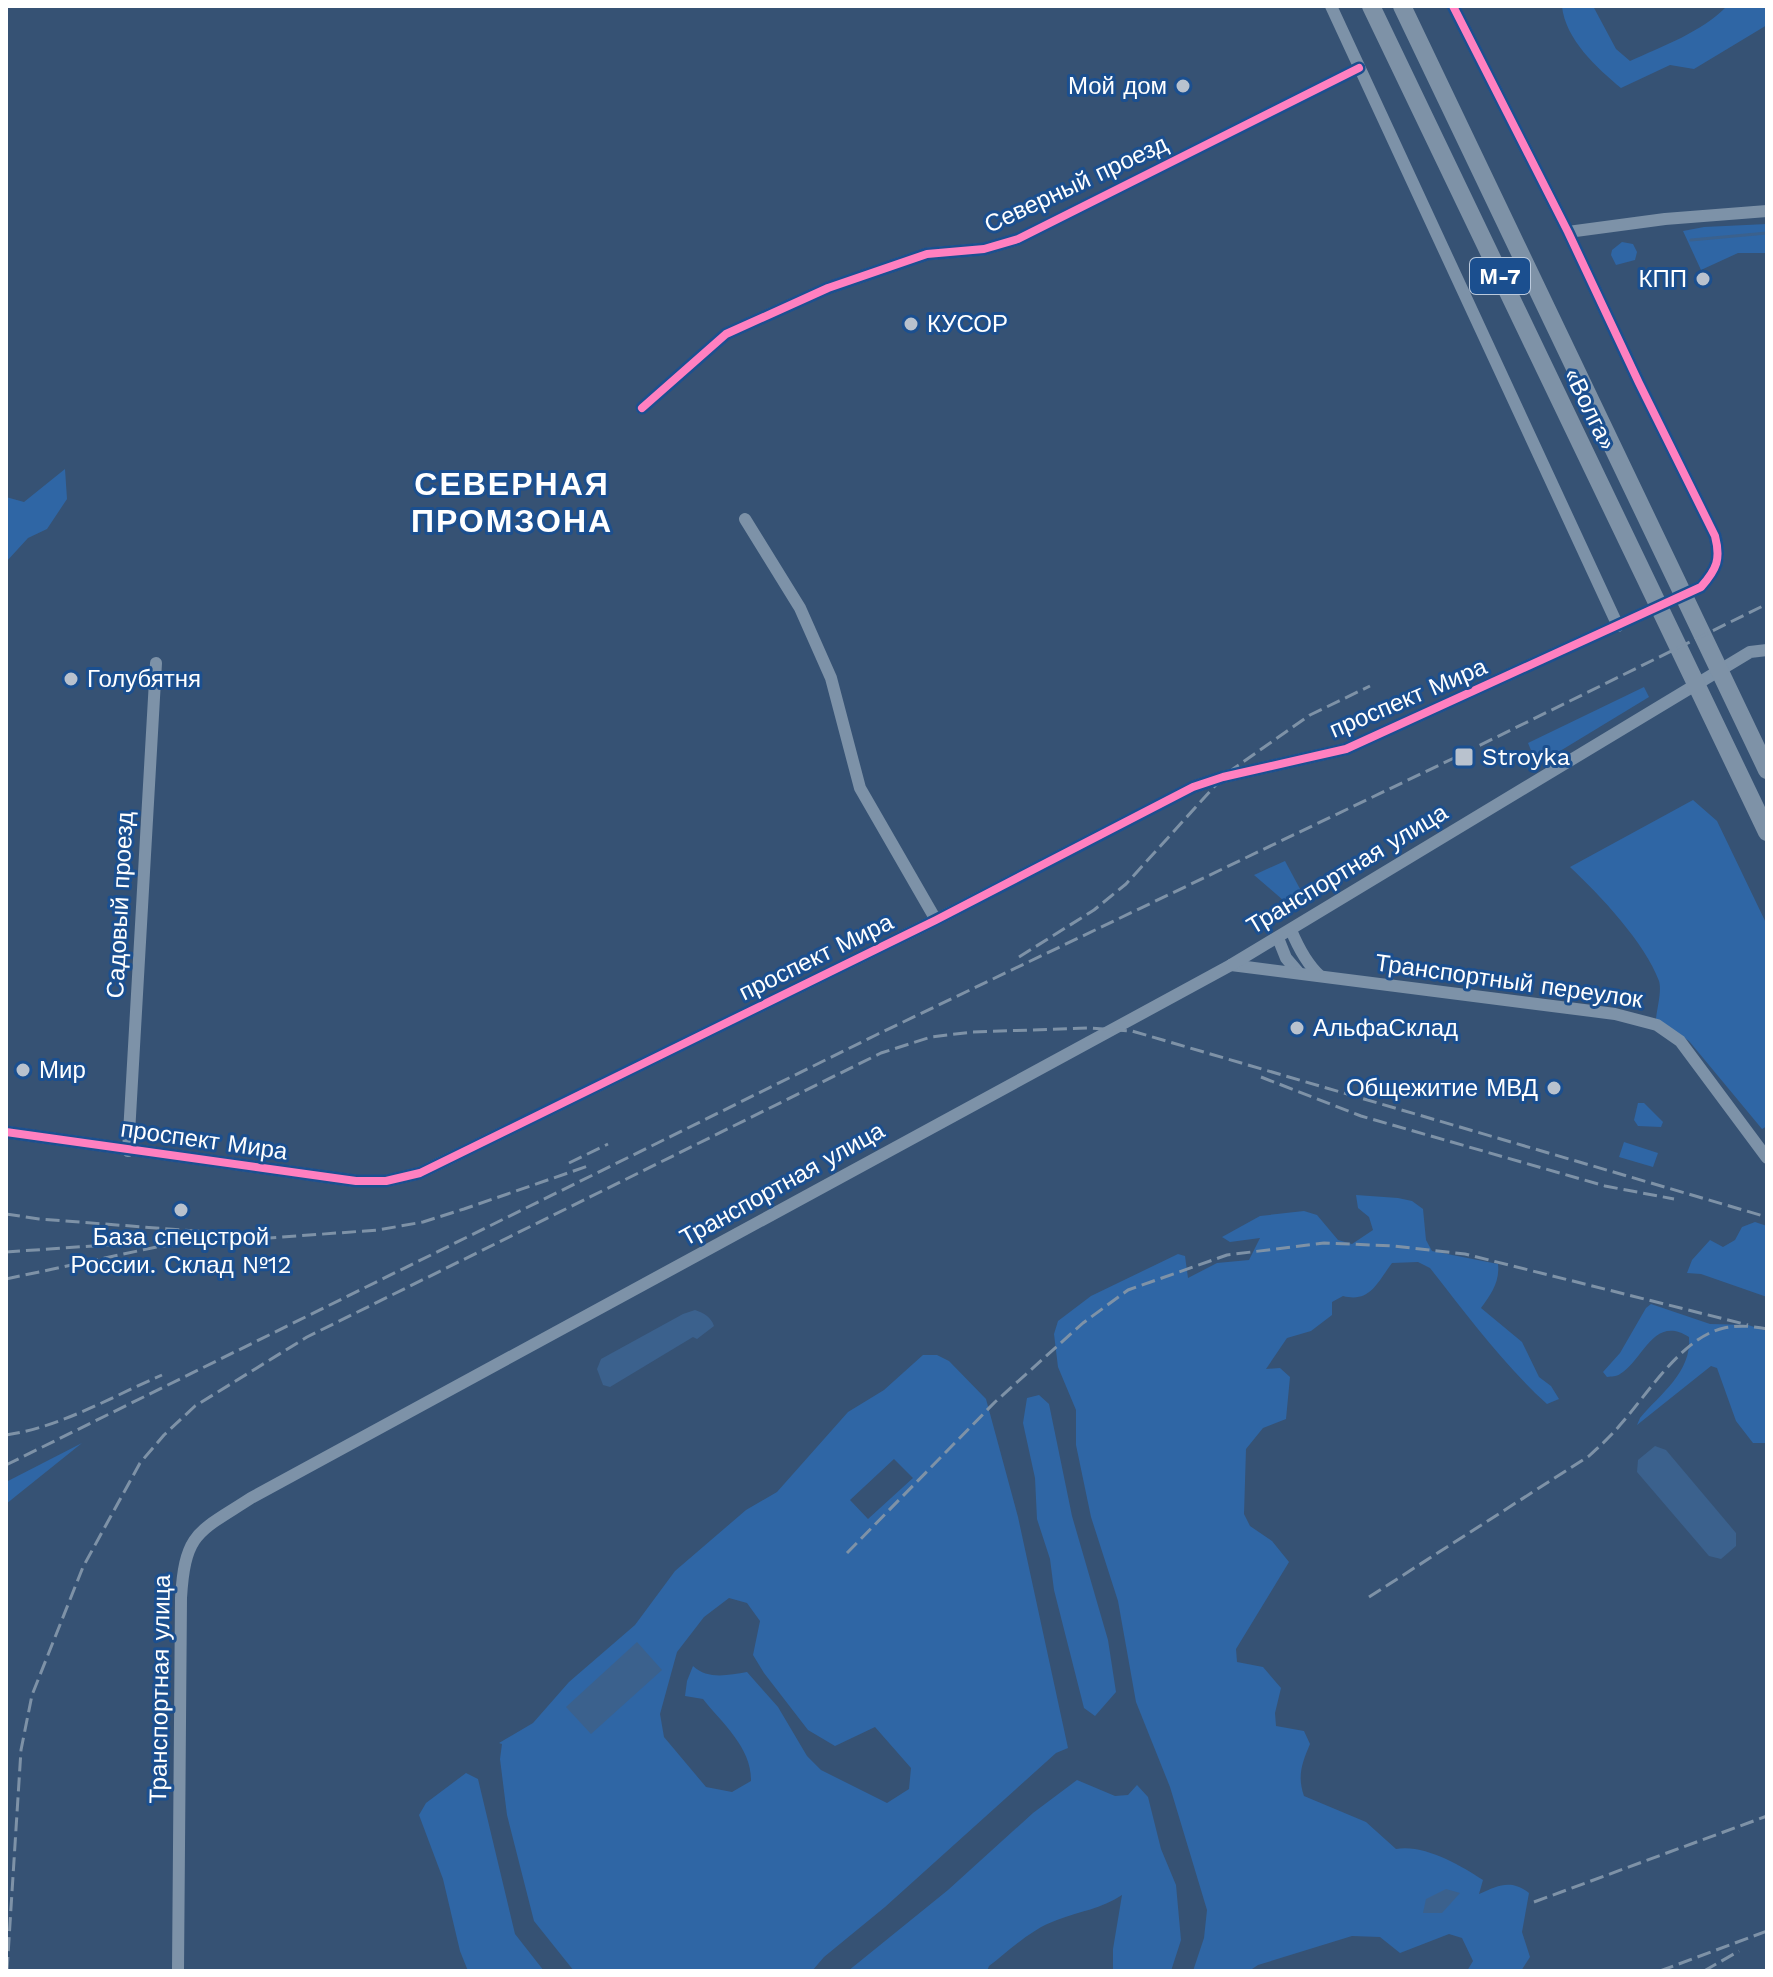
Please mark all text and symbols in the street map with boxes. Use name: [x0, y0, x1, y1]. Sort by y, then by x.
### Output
place label: Мой дом: [1068, 72, 1167, 100]
marker: Мой дом: [1174, 77, 1192, 95]
street label: Северный проезд: [980, 129, 1172, 239]
road number: М-7: [1470, 258, 1530, 294]
place label: КПП: [1639, 265, 1687, 293]
marker: КПП: [1694, 270, 1712, 288]
place label: КУСОР: [927, 310, 1008, 338]
marker: КУСОР: [902, 315, 920, 333]
street label: «Волга»: [1558, 363, 1622, 455]
district label: СЕВЕРНАЯ ПРОМЗОНА: [411, 465, 613, 540]
street label: проспект Мира: [1325, 652, 1491, 744]
place label: Голубятня: [87, 665, 201, 693]
marker: Голубятня: [62, 670, 80, 688]
place label: Stroyka: [1482, 743, 1570, 771]
marker: Stroyka: [1453, 746, 1475, 768]
street label: Транспортная улица: [1242, 798, 1453, 940]
street label: Садовый проезд: [101, 811, 139, 999]
street label: проспект Мира: [734, 907, 898, 1006]
street label: Транспортный переулок: [1373, 948, 1645, 1014]
place label: АльфаСклад: [1313, 1014, 1458, 1042]
marker: АльфаСклад: [1288, 1019, 1306, 1037]
place label: Мир: [39, 1056, 86, 1084]
marker: Мир: [14, 1061, 32, 1079]
place label: Общежитие МВД: [1346, 1074, 1538, 1102]
marker: Общежитие МВД: [1545, 1079, 1563, 1097]
street label: проспект Мира: [119, 1114, 290, 1166]
street label: Транспортная улица: [675, 1116, 890, 1252]
marker: База спецстрой России. Склад №12: [172, 1201, 190, 1219]
place label: База спецстрой России. Склад №12: [71, 1223, 291, 1279]
street label: Транспортная улица: [144, 1574, 176, 1804]

